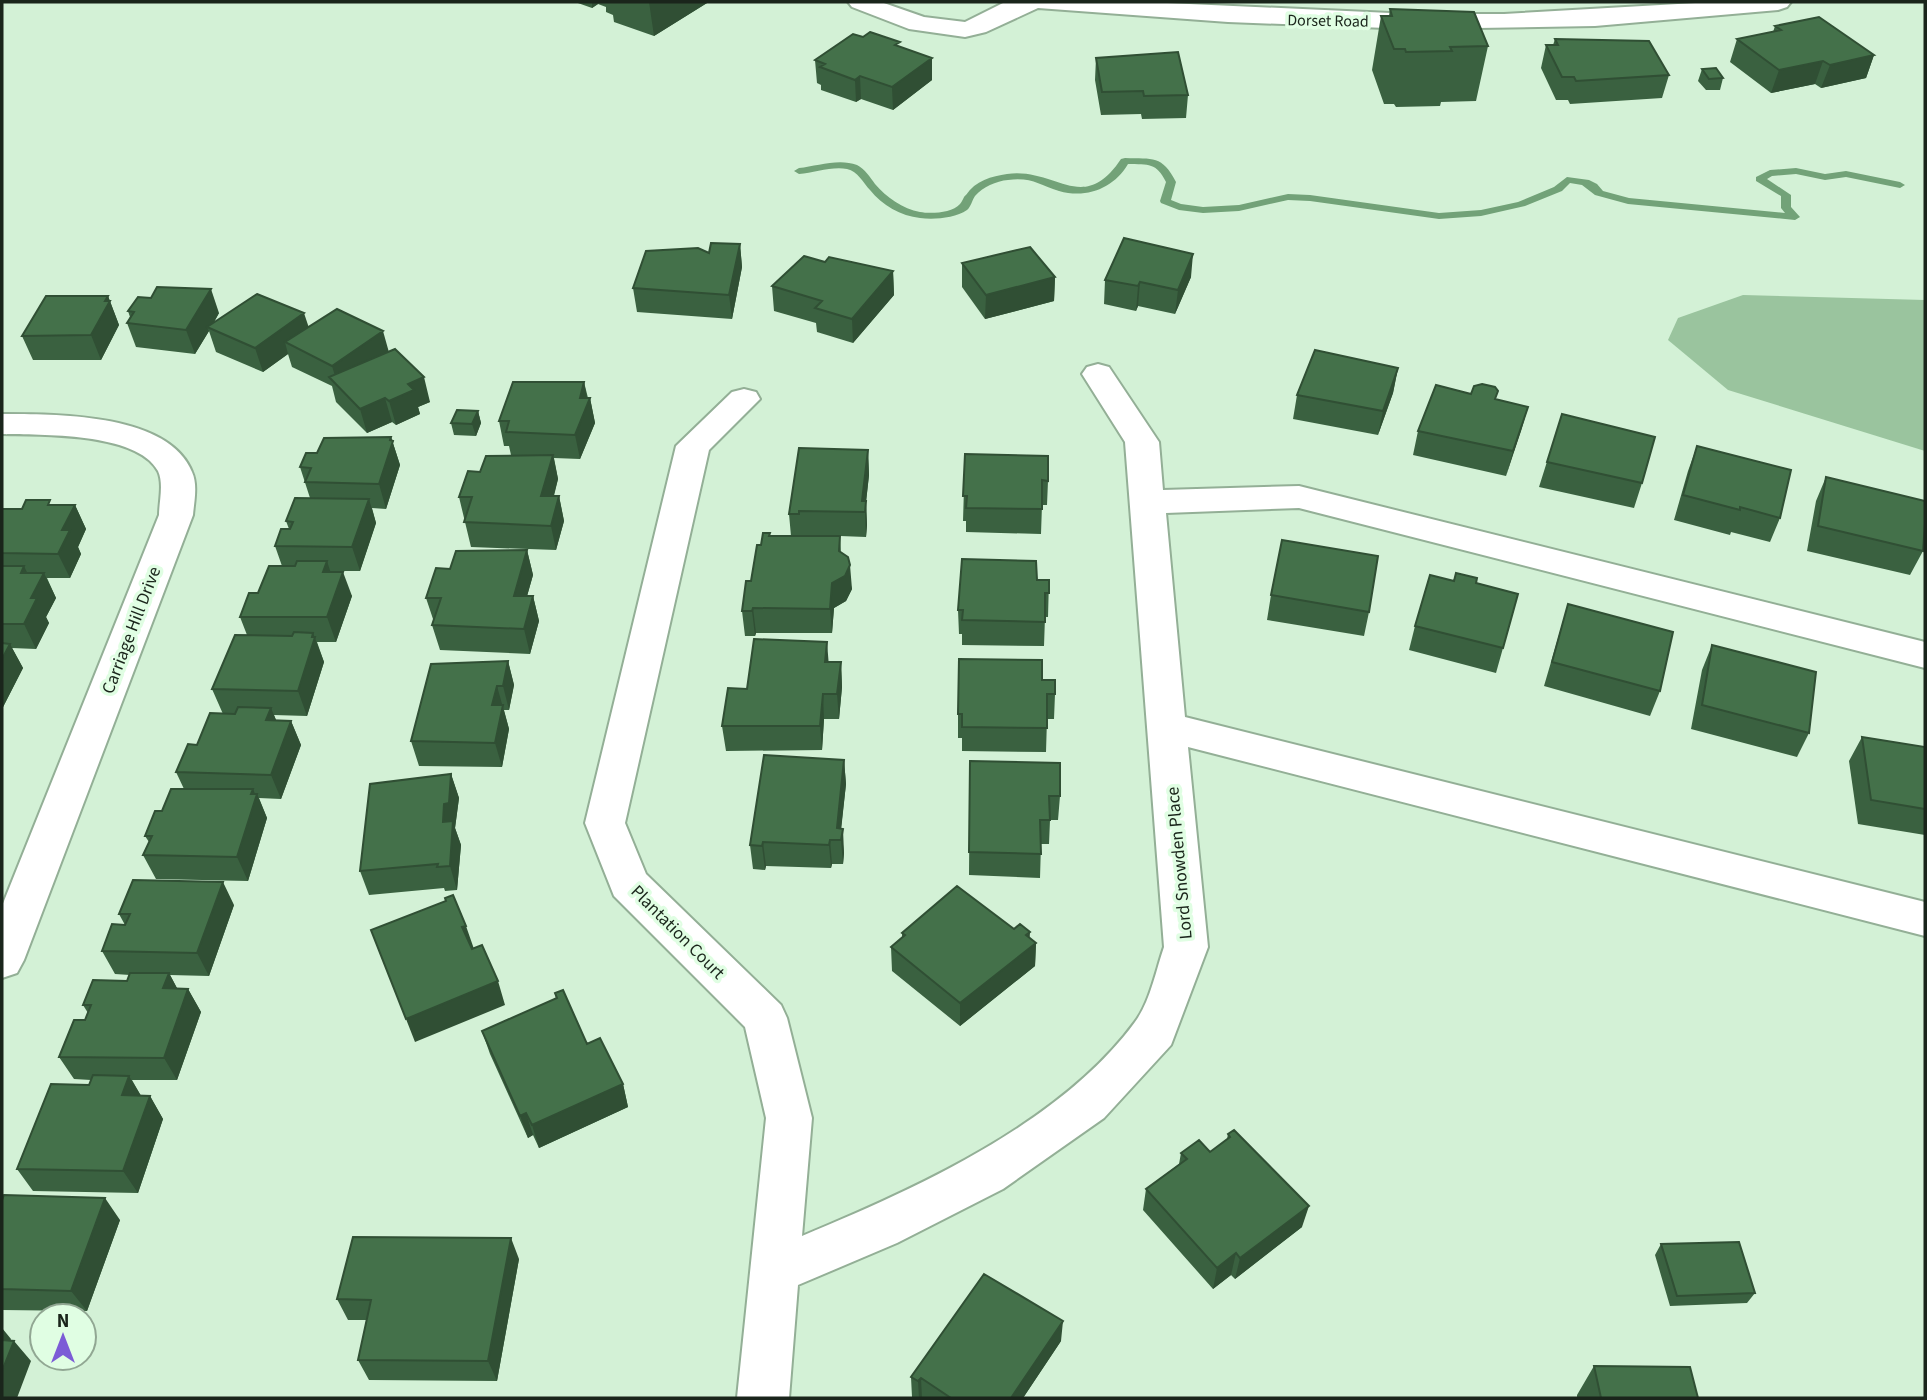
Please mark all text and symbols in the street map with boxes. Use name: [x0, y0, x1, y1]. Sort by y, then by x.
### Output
street label: Dorset Road: [1287, 9, 1369, 33]
street label: Carriage Hill Drive: [96, 563, 167, 698]
street label: Lord Snowden Place: [1160, 786, 1199, 940]
street label: Plantation Court: [625, 880, 730, 985]
north arrow: [28, 1302, 98, 1372]
text: N: [57, 1308, 69, 1335]

